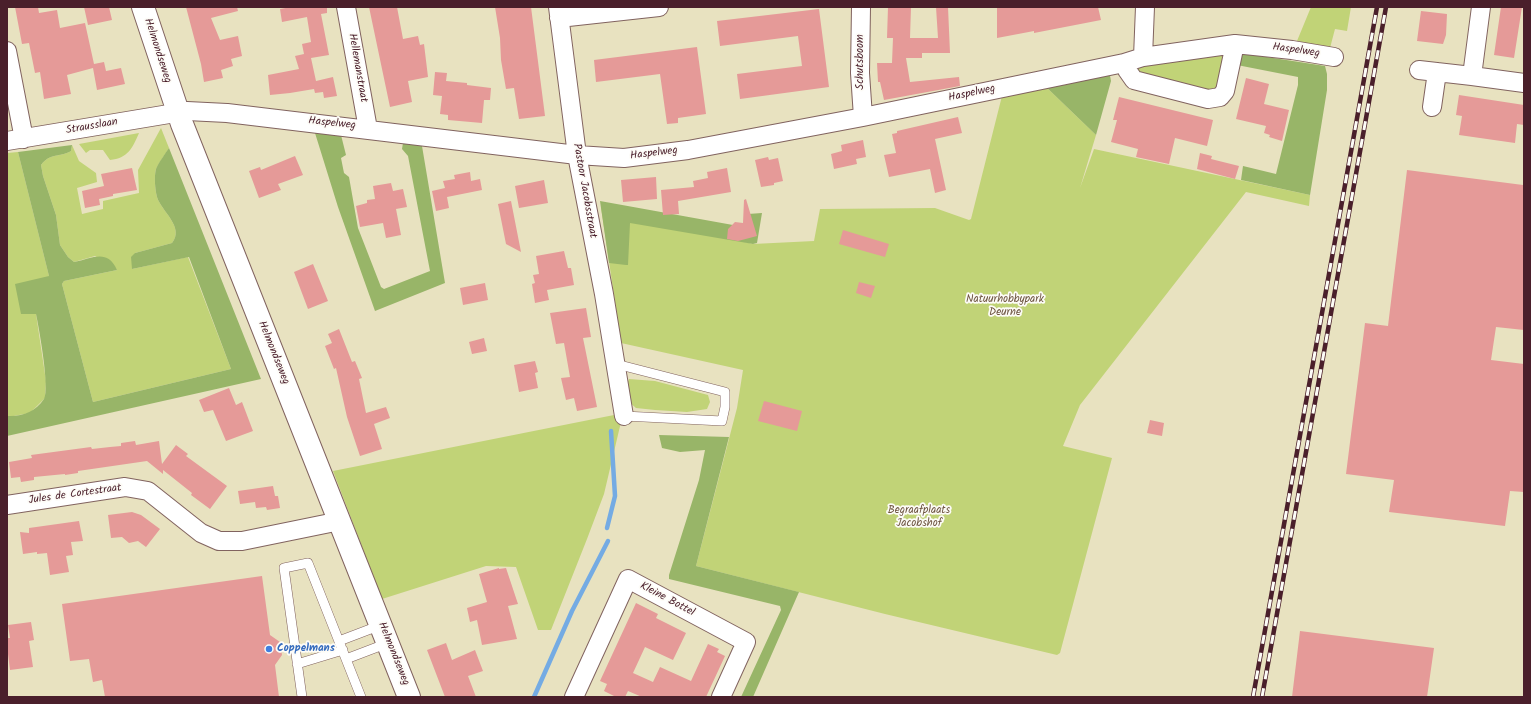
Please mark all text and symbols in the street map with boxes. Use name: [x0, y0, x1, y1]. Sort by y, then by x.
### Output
street label: Helmondseweg: [140, 17, 174, 85]
street label: Hellemanstraat: [344, 33, 370, 103]
street label: Schutsboom: [854, 34, 868, 90]
street label: Haspelweg: [1271, 41, 1321, 61]
street label: Haspelweg: [947, 83, 997, 105]
street label: Haspelweg: [308, 115, 356, 133]
street label: Strausslaan: [65, 116, 119, 138]
street label: Pastoor Jacobsstraat: [569, 143, 599, 239]
street label: Haspelweg: [630, 145, 678, 163]
park label: Natuurhobbypark Deurne: [966, 293, 1044, 319]
street label: Helmondseweg: [254, 319, 292, 387]
street label: Jules de Cortestraat: [28, 482, 122, 508]
park label: Begraafplaats Jacobshof: [888, 504, 950, 530]
street label: Kleine Bottel: [637, 580, 697, 620]
street label: Helmondseweg: [374, 620, 412, 688]
place label: Coppelmans: [277, 642, 335, 656]
marker: Coppelmans: [264, 644, 274, 654]

